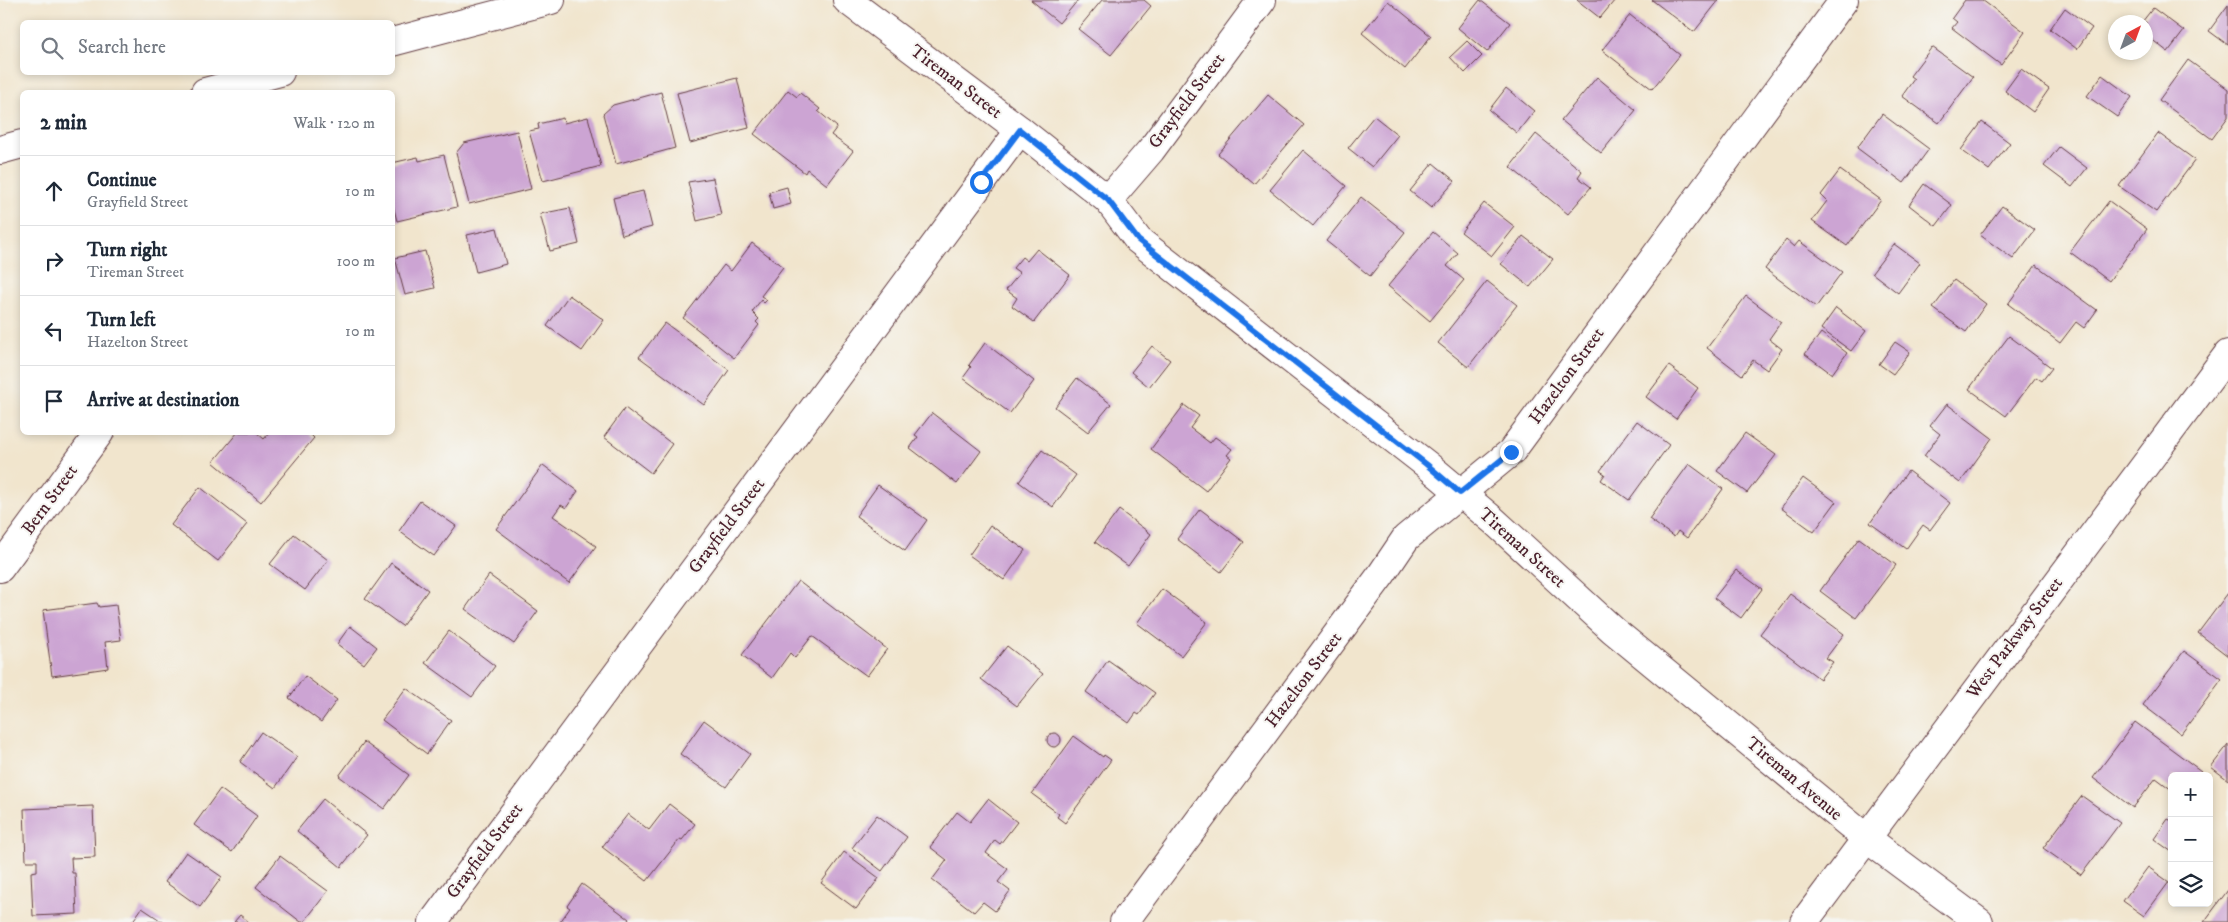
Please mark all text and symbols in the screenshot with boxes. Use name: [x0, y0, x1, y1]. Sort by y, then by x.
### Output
north arrow: [2108, 15, 2153, 60]
search box: [20, 20, 395, 75]
icon: search: [38, 34, 66, 62]
text: Search here: [78, 36, 166, 59]
street label: Tireman Street: [906, 40, 1006, 124]
street label: Grayfield Street: [1144, 49, 1230, 153]
text: 2 min: [40, 110, 87, 136]
text: Walk · 120 m: [293, 113, 375, 133]
text: Continue: [87, 169, 157, 192]
route start: [970, 171, 993, 194]
icon: ahead: [40, 177, 68, 205]
text: 10 m: [345, 181, 375, 201]
text: Grayfield Street: [87, 192, 188, 212]
text: Turn right: [87, 239, 167, 262]
icon: right: [40, 247, 68, 275]
text: 100 m: [337, 251, 375, 271]
text: Tireman Street: [87, 262, 184, 282]
text: Turn left: [87, 309, 156, 332]
icon: left: [40, 317, 68, 345]
text: 10 m: [345, 321, 375, 341]
street label: Hazelton Street: [1525, 323, 1609, 428]
text: Hazelton Street: [87, 332, 188, 352]
icon: arrive: [40, 387, 68, 415]
text: Arrive at destination: [87, 389, 239, 412]
route end: [1500, 441, 1523, 464]
street label: Bern Street: [17, 460, 83, 539]
street label: Grayfield Street: [684, 474, 770, 578]
street label: Tireman Street: [1474, 503, 1570, 593]
street label: West Parkway Street: [1962, 573, 2068, 704]
street label: Hazelton Street: [1261, 628, 1347, 732]
street label: Tireman Avenue: [1741, 732, 1847, 826]
map controls: [2168, 772, 2213, 907]
button: +: [2168, 772, 2213, 817]
street label: Grayfield Street: [442, 799, 528, 903]
button: −: [2168, 817, 2213, 862]
button: layers: [2168, 862, 2213, 907]

